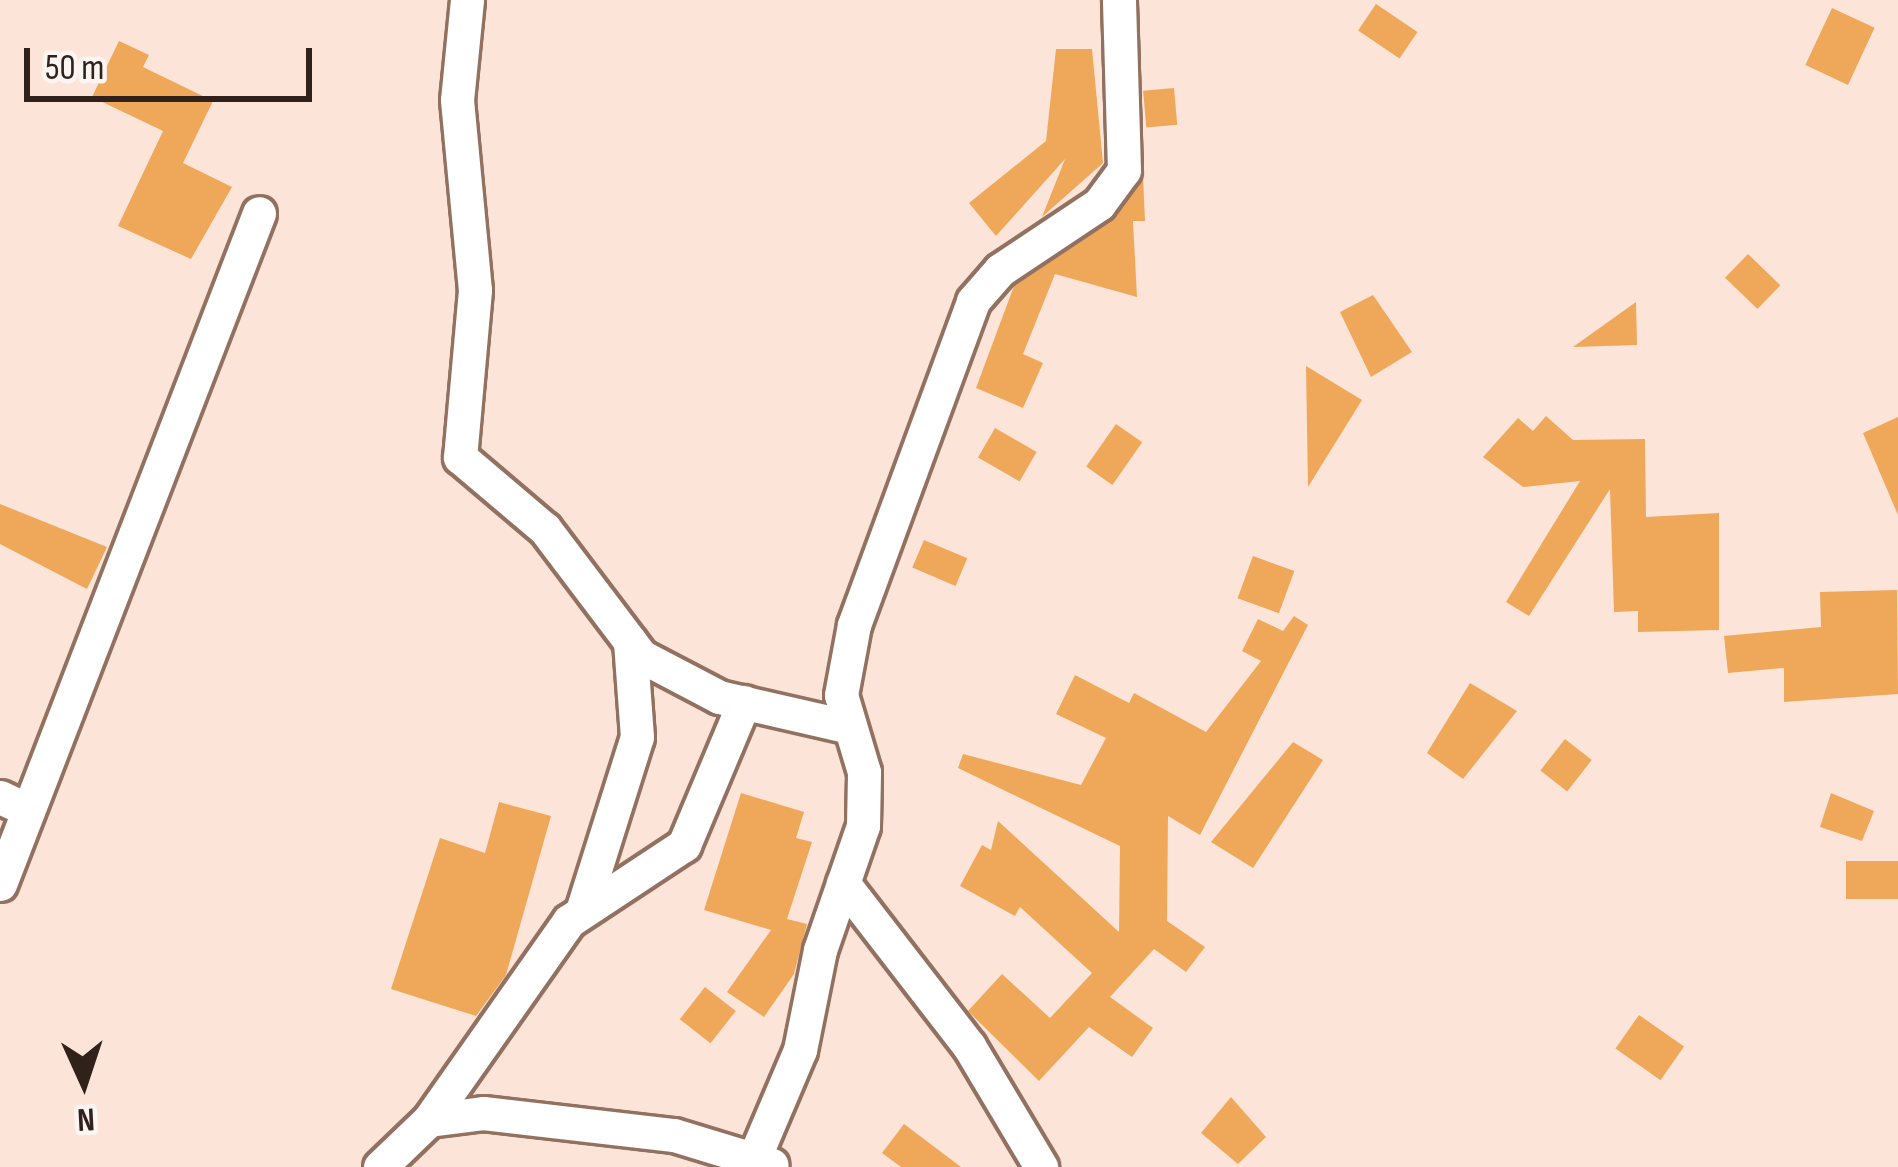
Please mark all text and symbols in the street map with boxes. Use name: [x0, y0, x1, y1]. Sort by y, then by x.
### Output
scale bar: [30, 24, 318, 98]
text: 50 m: [45, 47, 104, 90]
north arrow: [24, 1023, 144, 1143]
text: N: [76, 1099, 96, 1139]

